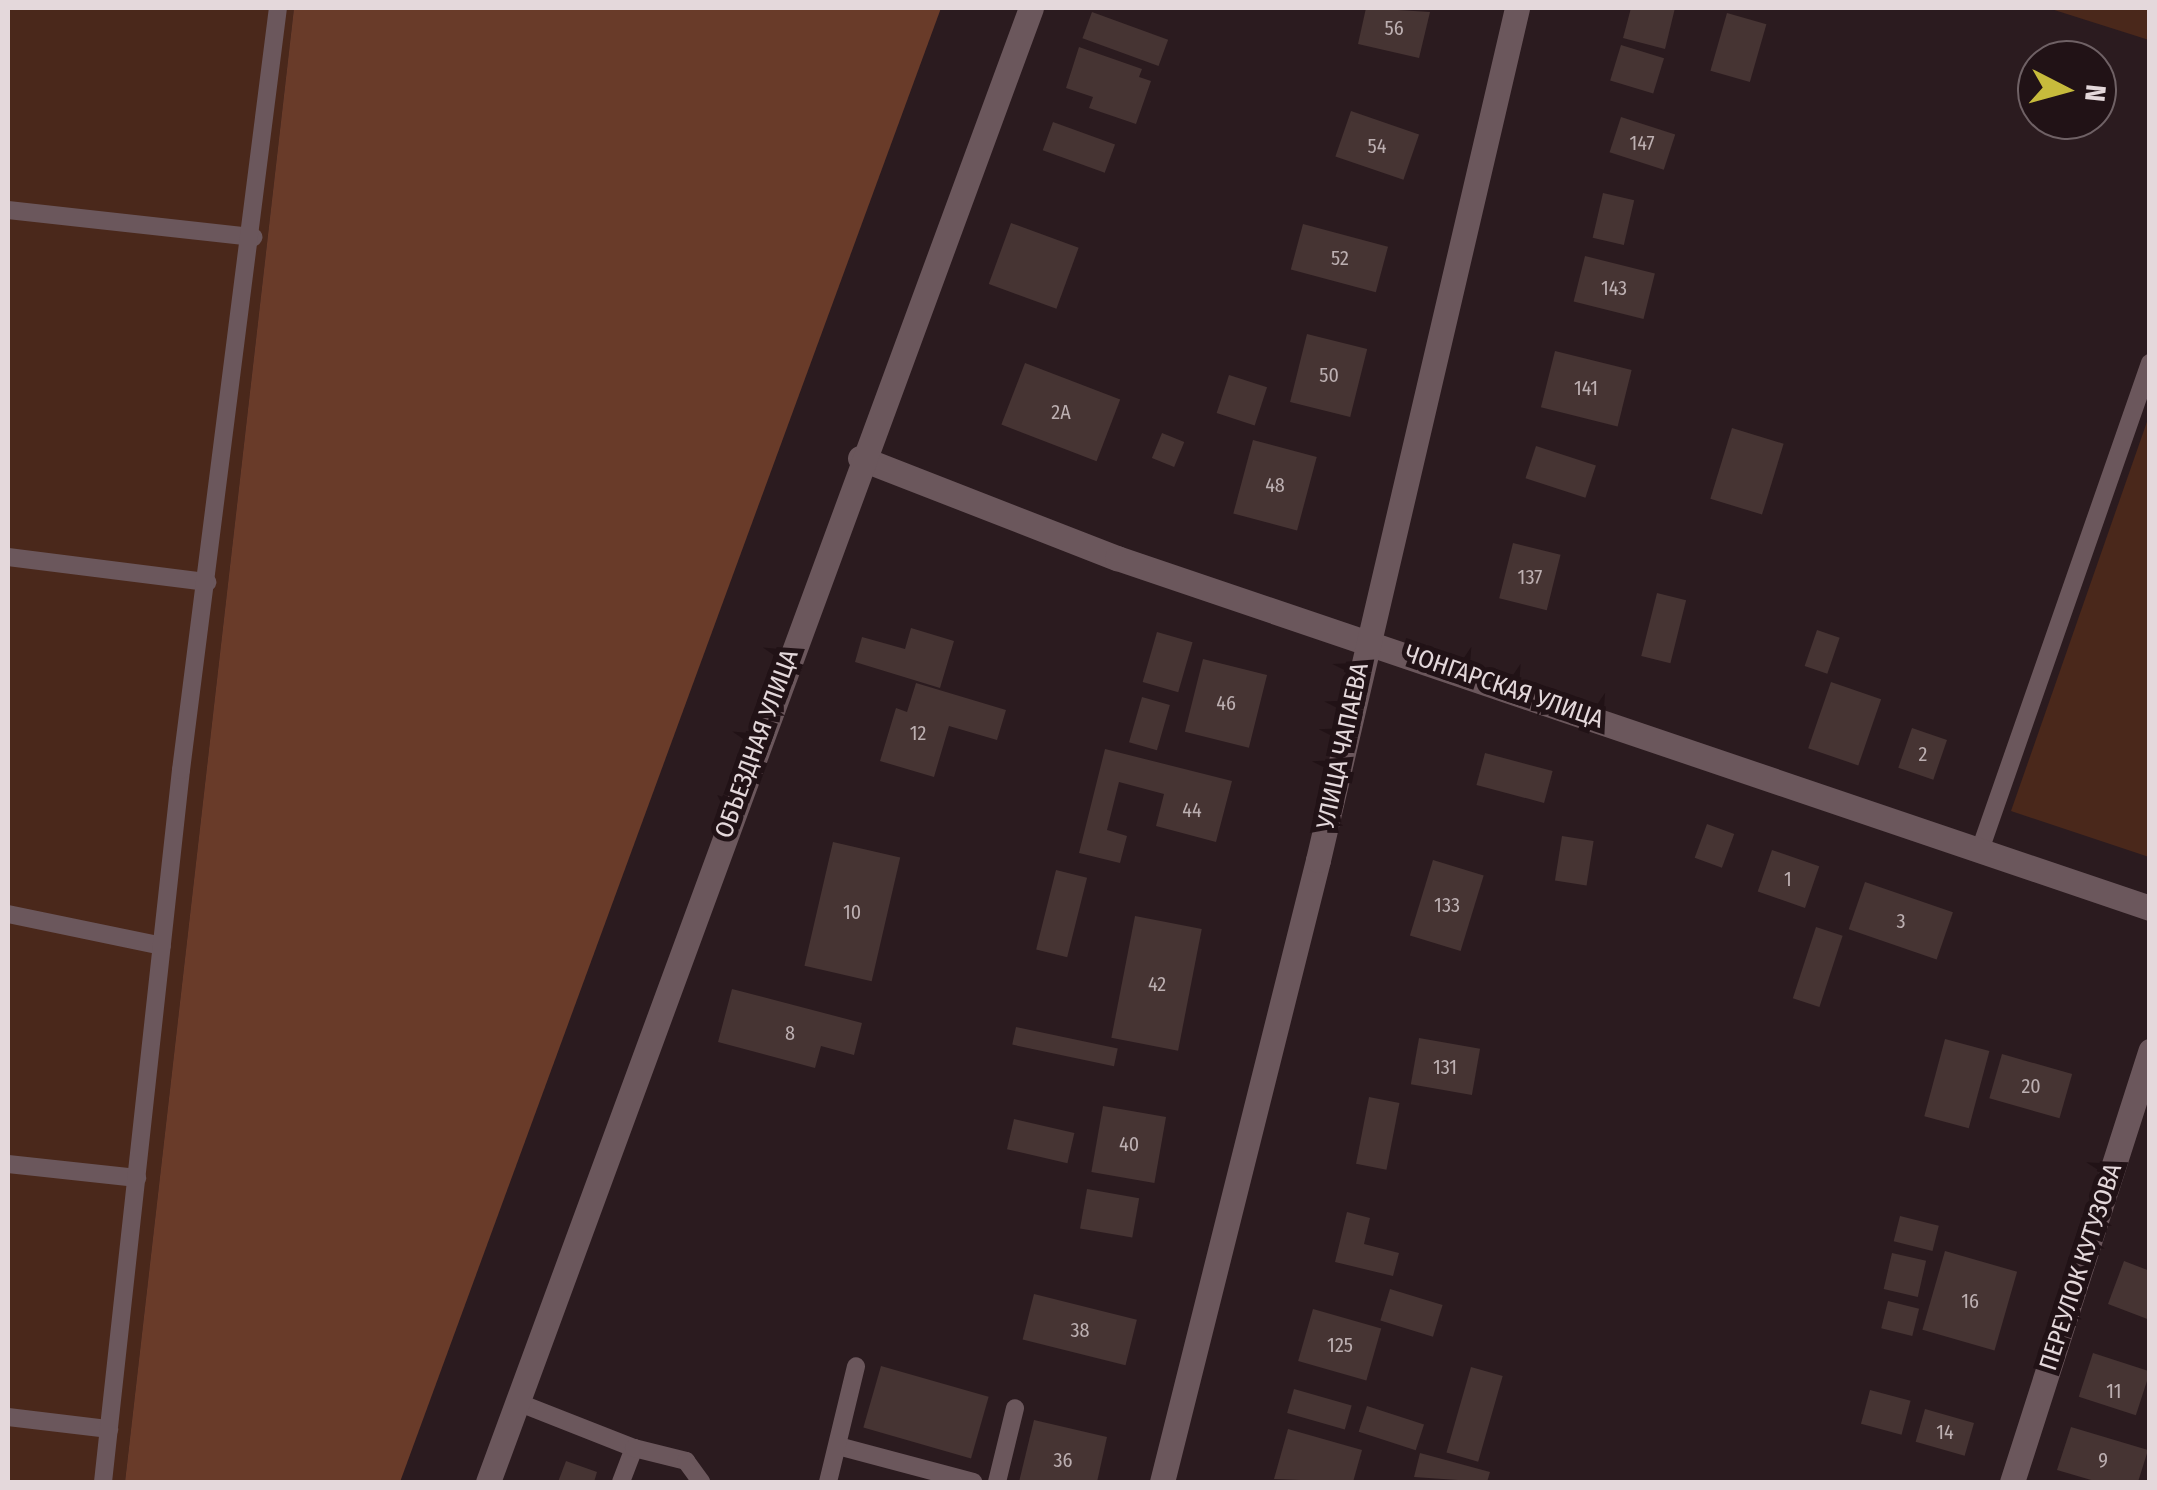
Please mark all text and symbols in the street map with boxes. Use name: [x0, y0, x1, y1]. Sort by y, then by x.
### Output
house number: 56: [1384, 16, 1404, 40]
north arrow: [2017, 40, 2117, 140]
text: N: [2078, 83, 2113, 103]
house number: 147: [1629, 131, 1655, 155]
house number: 54: [1368, 134, 1386, 158]
house number: 52: [1331, 246, 1349, 270]
house number: 143: [1601, 276, 1627, 300]
house number: 50: [1319, 363, 1339, 387]
house number: 141: [1574, 376, 1598, 400]
house number: 2А: [1051, 400, 1071, 424]
house number: 48: [1265, 473, 1285, 497]
house number: 137: [1518, 565, 1542, 589]
street label: ЧОНГАРСКАЯ УЛИЦА: [1401, 639, 1607, 735]
street label: ОБЪЕЗДНАЯ УЛИЦА: [709, 646, 805, 842]
street label: УЛИЦА ЧАПАЕВА: [1311, 660, 1375, 832]
house number: 46: [1216, 691, 1236, 715]
house number: 12: [910, 721, 926, 745]
house number: 2: [1919, 742, 1927, 766]
house number: 44: [1182, 798, 1202, 822]
house number: 1: [1784, 867, 1792, 891]
house number: 133: [1434, 893, 1460, 917]
house number: 10: [843, 900, 861, 924]
house number: 3: [1896, 909, 1906, 933]
house number: 42: [1148, 972, 1166, 996]
house number: 8: [785, 1021, 795, 1045]
house number: 131: [1433, 1055, 1457, 1079]
house number: 20: [2021, 1074, 2041, 1098]
house number: 40: [1119, 1132, 1139, 1156]
street label: ПЕРЕУЛОК КУТУЗОВА: [2033, 1160, 2129, 1374]
house number: 16: [1961, 1289, 1979, 1313]
house number: 38: [1070, 1318, 1090, 1342]
house number: 125: [1327, 1333, 1353, 1357]
house number: 11: [2106, 1379, 2122, 1403]
house number: 14: [1936, 1420, 1954, 1444]
house number: 36: [1054, 1448, 1072, 1472]
house number: 9: [2098, 1448, 2108, 1472]

